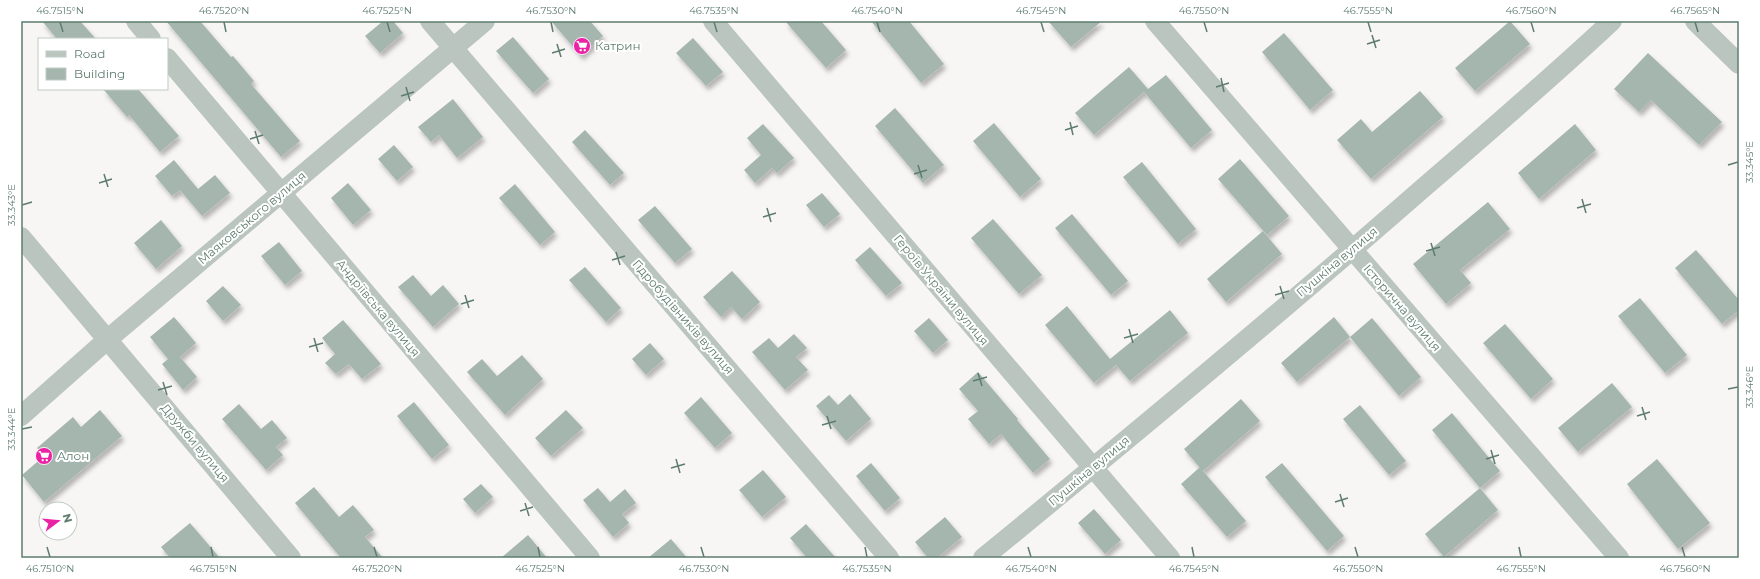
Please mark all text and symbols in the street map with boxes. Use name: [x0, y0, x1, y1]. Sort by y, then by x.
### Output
text: 46.7515°N: [36, 4, 84, 17]
text: 46.7520°N: [199, 4, 249, 17]
text: 46.7525°N: [362, 4, 412, 17]
text: 46.7530°N: [526, 4, 576, 17]
text: 46.7535°N: [689, 4, 739, 17]
text: 46.7540°N: [851, 4, 903, 17]
text: 46.7545°N: [1016, 4, 1066, 17]
text: 46.7550°N: [1179, 4, 1229, 17]
text: 46.7555°N: [1343, 4, 1393, 17]
text: 46.7560°N: [1505, 4, 1557, 17]
text: 46.7565°N: [1670, 4, 1720, 17]
supermarket icon: Катрин: [572, 36, 592, 56]
legend: [38, 38, 168, 90]
place label: Катрин: [595, 38, 641, 53]
text: Road: [74, 46, 105, 61]
text: Building: [74, 66, 125, 81]
text: 33.345°E: [1743, 141, 1756, 183]
street label: Маяковського вулиця: [195, 168, 309, 267]
text: 33.343°E: [5, 184, 18, 226]
street label: Пушкіна вулиця: [1293, 223, 1380, 300]
street label: Героїв України вулиця: [891, 231, 992, 348]
street label: Андріївська вулиця: [333, 256, 423, 359]
street label: Гідробудівників вулиця: [630, 256, 737, 377]
street label: Історична вулиця: [1361, 261, 1444, 354]
text: 33.346°E: [1743, 365, 1756, 408]
street label: Дружби вулиця: [158, 400, 233, 485]
text: 33.344°E: [5, 407, 18, 450]
street label: Пушкіна вулиця: [1045, 432, 1132, 509]
supermarket icon: Алон: [34, 446, 54, 466]
place label: Алон: [57, 448, 89, 463]
north arrow: [38, 501, 78, 541]
text: N: [60, 512, 76, 524]
text: 46.7510°N: [26, 562, 74, 575]
text: 46.7515°N: [189, 562, 237, 575]
text: 46.7520°N: [352, 562, 402, 575]
text: 46.7525°N: [515, 562, 565, 575]
text: 46.7530°N: [679, 562, 729, 575]
text: 46.7535°N: [842, 562, 892, 575]
text: 46.7540°N: [1005, 562, 1057, 575]
text: 46.7545°N: [1169, 562, 1219, 575]
text: 46.7550°N: [1333, 562, 1383, 575]
text: 46.7555°N: [1496, 562, 1546, 575]
text: 46.7560°N: [1659, 562, 1711, 575]

